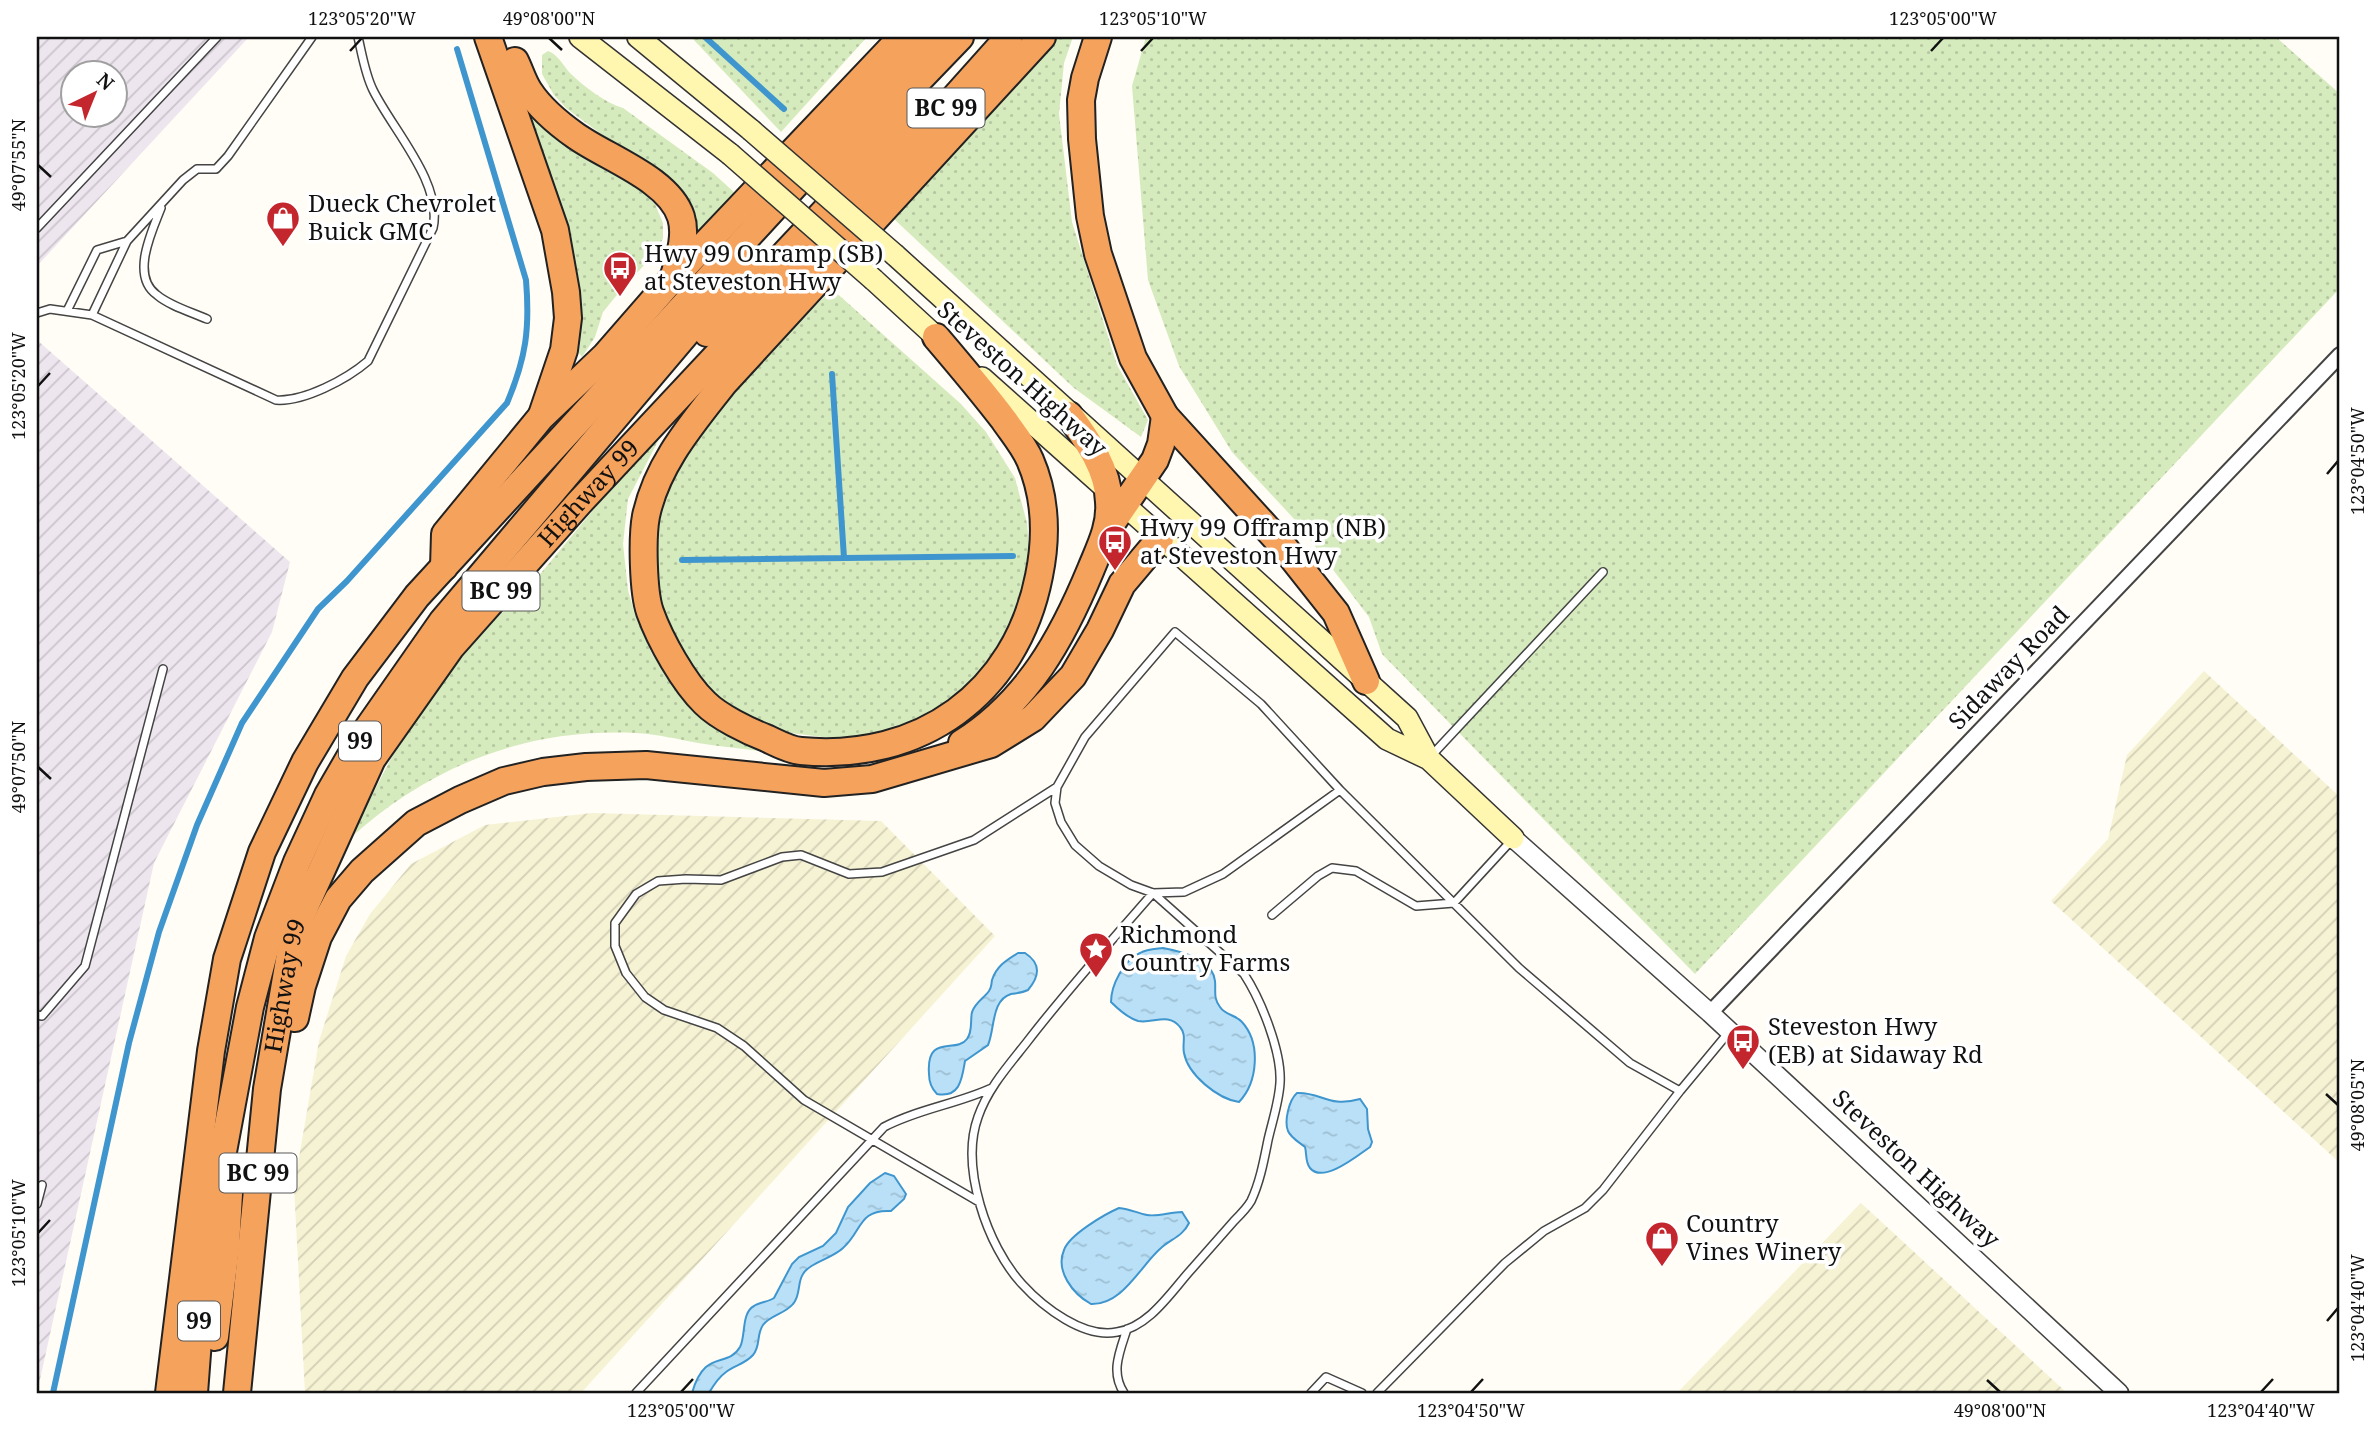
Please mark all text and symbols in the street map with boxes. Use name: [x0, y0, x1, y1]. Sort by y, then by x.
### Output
text: 123°05'20"W: [308, 6, 416, 30]
text: 49°08'00"N: [503, 6, 596, 30]
text: 123°05'10"W: [1099, 6, 1207, 30]
text: 123°05'00"W: [1889, 6, 1997, 30]
north arrow: [60, 60, 130, 130]
text: N: [91, 67, 120, 96]
road number: BC 99: [908, 88, 984, 128]
text: 49°07'55"N: [6, 118, 30, 211]
place label: Dueck Chevrolet Buick GMC: [308, 186, 496, 247]
shop icon: Dueck Chevrolet Buick GMC: [264, 199, 302, 248]
place label: Hwy 99 Onramp (SB) at Steveston Hwy: [644, 236, 883, 297]
bus stop icon: Hwy 99 Onramp (SB) at Steveston Hwy: [601, 249, 639, 298]
street label: Steveston Highway: [931, 293, 1115, 463]
text: 123°05'20"W: [6, 332, 30, 440]
text: 123°04'50"W: [2345, 407, 2369, 515]
street label: Highway 99: [530, 431, 645, 553]
place label: Hwy 99 Offramp (NB) at Steveston Hwy: [1140, 510, 1386, 571]
bus stop icon: Hwy 99 Offramp (NB) at Steveston Hwy: [1096, 523, 1134, 572]
road number: BC 99: [462, 572, 540, 610]
street label: Sidaway Road: [1940, 598, 2076, 736]
text: 49°07'50"N: [6, 720, 30, 813]
road number: 99: [339, 722, 381, 761]
street label: Highway 99: [255, 913, 313, 1055]
place label: Richmond Country Farms: [1120, 917, 1290, 978]
place icon: Richmond Country Farms: [1077, 930, 1115, 979]
place label: Steveston Hwy (EB) at Sidaway Rd: [1768, 1009, 1983, 1070]
bus stop icon: Steveston Hwy (EB) at Sidaway Rd: [1724, 1022, 1762, 1071]
text: 49°08'05"N: [2345, 1058, 2369, 1151]
street label: Steveston Highway: [1826, 1081, 2008, 1255]
road number: BC 99: [219, 1154, 296, 1192]
text: 123°05'10"W: [6, 1179, 30, 1287]
place label: Country Vines Winery: [1686, 1206, 1842, 1267]
shop icon: Country Vines Winery: [1643, 1219, 1681, 1268]
text: 123°04'40"W: [2345, 1254, 2369, 1362]
road number: 99: [178, 1302, 220, 1340]
text: 123°05'00"W: [627, 1398, 735, 1422]
text: 123°04'50"W: [1417, 1398, 1525, 1422]
text: 49°08'00"N: [1954, 1398, 2047, 1422]
text: 123°04'40"W: [2207, 1398, 2315, 1422]

